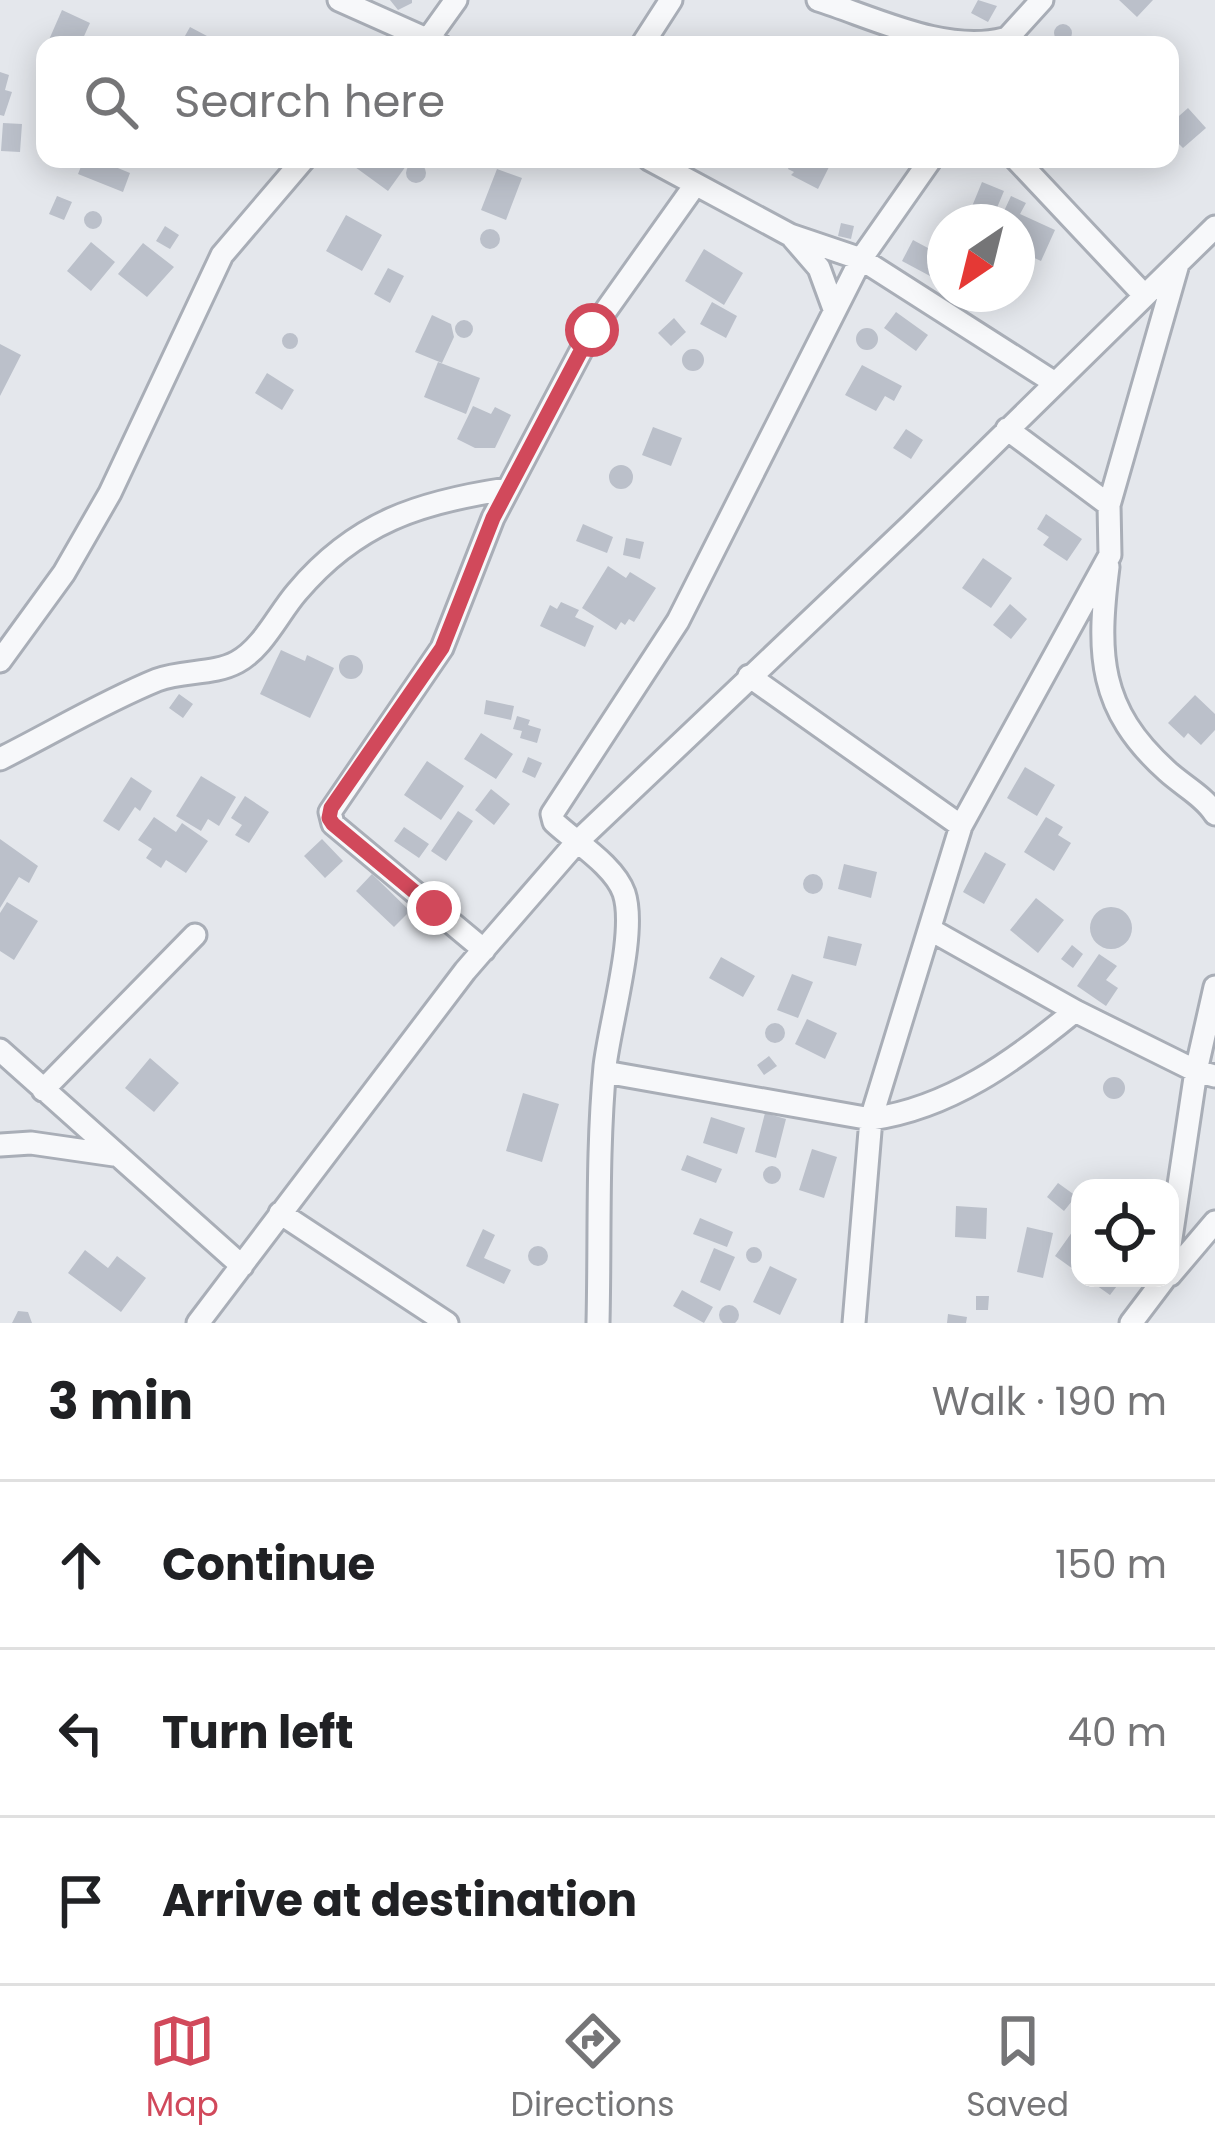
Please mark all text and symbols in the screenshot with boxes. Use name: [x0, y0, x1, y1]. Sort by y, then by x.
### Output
search box: [36, 36, 1179, 168]
icon: search: [78, 69, 144, 135]
text: Search here: [174, 70, 445, 133]
north arrow: [927, 204, 1035, 312]
route start: [565, 303, 619, 357]
route end: [407, 881, 461, 935]
map controls: [1071, 1179, 1179, 1287]
button: locate: [1071, 1179, 1179, 1287]
text: 3 min: [48, 1365, 193, 1437]
text: Walk · 190 m: [932, 1374, 1167, 1429]
icon: ahead: [48, 1532, 114, 1598]
text: Continue: [162, 1533, 375, 1596]
text: 150 m: [1055, 1537, 1167, 1592]
icon: left: [48, 1700, 114, 1766]
text: Turn left: [162, 1701, 354, 1764]
text: 40 m: [1067, 1705, 1167, 1760]
icon: arrive: [48, 1868, 114, 1934]
text: Arrive at destination: [162, 1869, 637, 1932]
tab: Map: [146, 2008, 219, 2130]
tab: Directions: [511, 2008, 674, 2130]
tab: Saved: [966, 2008, 1069, 2130]

